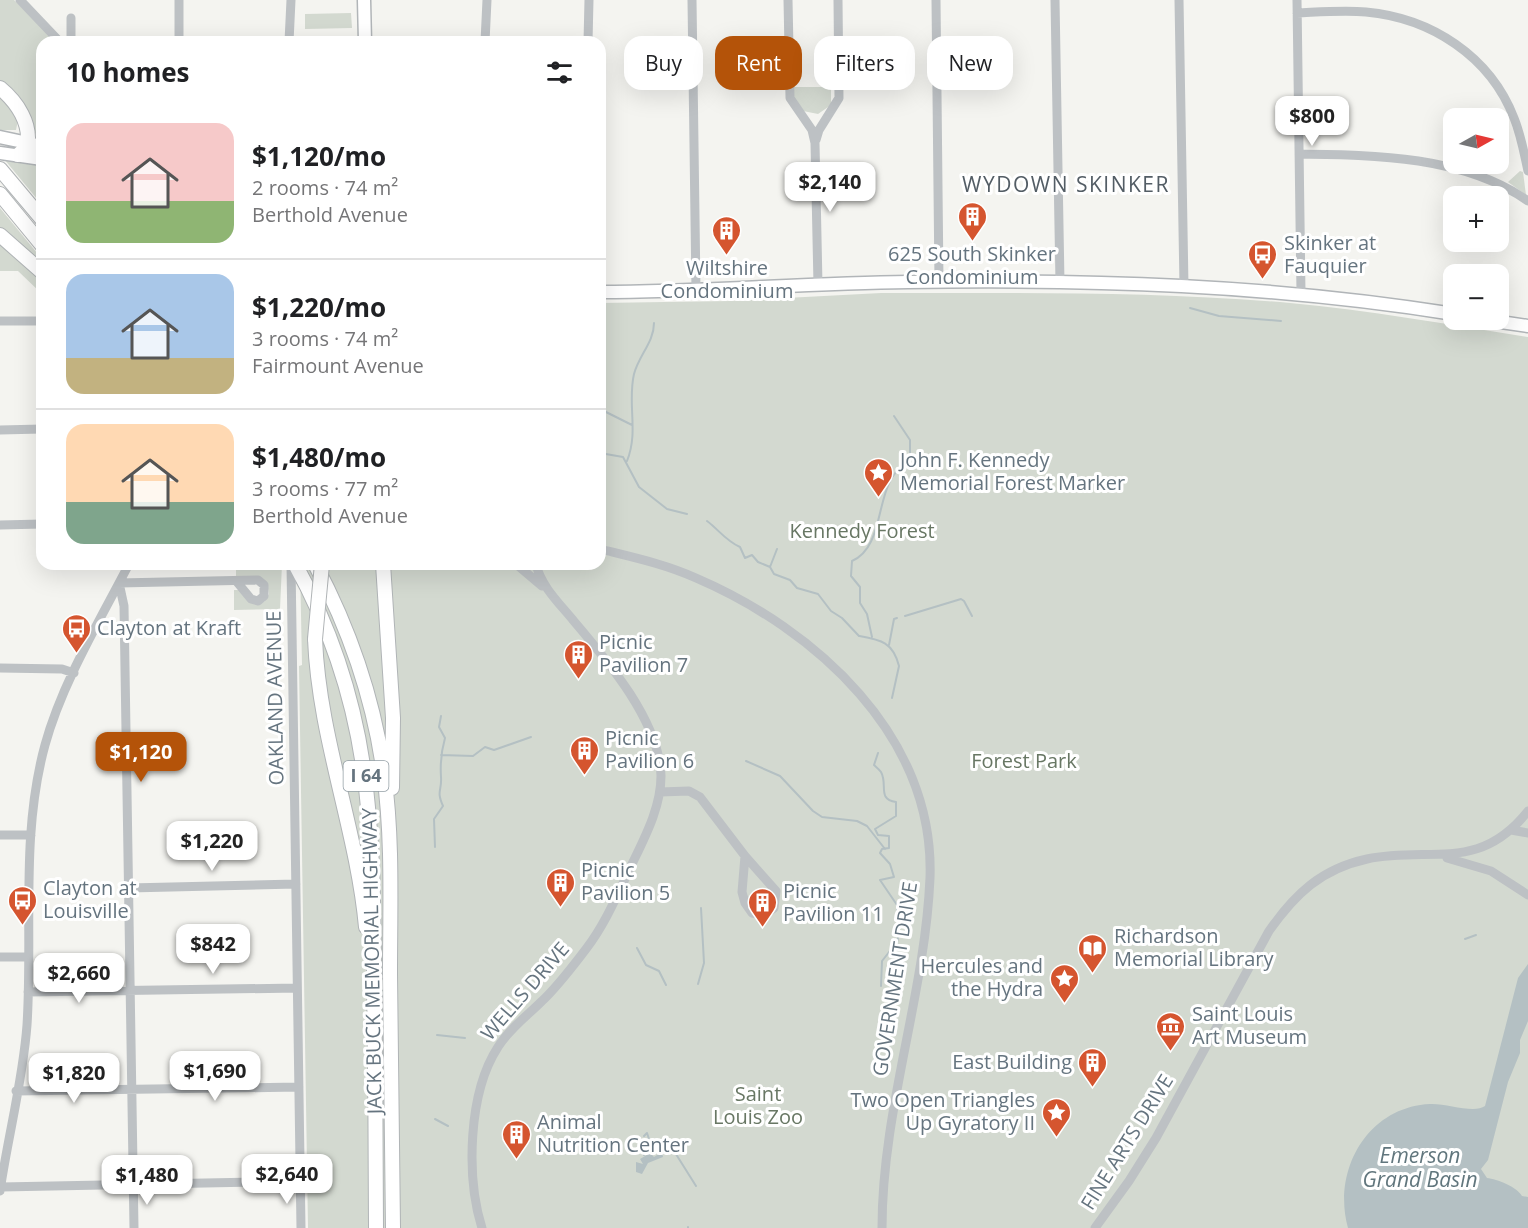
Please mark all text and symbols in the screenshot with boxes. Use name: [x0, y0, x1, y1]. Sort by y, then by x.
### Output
chip: Buy: [624, 36, 703, 90]
chip: Rent: [715, 36, 802, 90]
chip: Filters: [814, 36, 915, 90]
chip: New: [927, 36, 1013, 90]
text: 10 homes: [66, 54, 190, 90]
icon: filters: [543, 56, 576, 89]
pin: $800: [1276, 96, 1348, 147]
text: $800: [1289, 102, 1335, 129]
north arrow: [1443, 108, 1509, 174]
map controls: [1443, 108, 1509, 330]
text: $1,120/mo: [252, 138, 386, 174]
icon: home: [114, 147, 186, 219]
pin: $2,140: [781, 162, 879, 213]
text: $2,140: [799, 168, 861, 195]
district label: WYDOWN SKINKER: [962, 170, 1170, 198]
text: 2 rooms · 74 m²: [252, 174, 398, 201]
button: +: [1443, 186, 1509, 252]
building icon: 625 South Skinker Condominium: [956, 200, 988, 242]
text: Berthold Avenue: [252, 201, 408, 228]
building icon: Wiltshire Condominium: [711, 214, 743, 256]
place label: Skinker at Fauquier: [1284, 229, 1376, 279]
bus stop icon: Skinker at Fauquier: [1247, 238, 1279, 280]
place label: 625 South Skinker Condominium: [888, 240, 1056, 290]
place label: Wiltshire Condominium: [661, 254, 793, 304]
button: −: [1443, 264, 1509, 330]
text: $1,220/mo: [252, 289, 386, 325]
icon: home: [114, 298, 186, 370]
text: 3 rooms · 74 m²: [252, 325, 398, 352]
text: Fairmount Avenue: [252, 352, 424, 379]
text: $1,480/mo: [252, 439, 386, 475]
place label: John F. Kennedy Memorial Forest Marker: [898, 446, 1125, 496]
icon: home: [114, 448, 186, 520]
place icon: John F. Kennedy Memorial Forest Marker: [863, 456, 895, 498]
text: 3 rooms · 77 m²: [252, 475, 398, 502]
text: Berthold Avenue: [252, 502, 408, 529]
park label: Kennedy Forest: [789, 517, 935, 544]
street label: OAKLAND AVENUE: [259, 610, 290, 786]
bus stop icon: Clayton at Kraft: [60, 612, 92, 654]
place label: Clayton at Kraft: [97, 614, 241, 641]
place label: Picnic Pavilion 7: [599, 628, 688, 678]
building icon: Picnic Pavilion 7: [562, 638, 594, 680]
place label: Picnic Pavilion 6: [605, 724, 694, 774]
pin: $1,120: [92, 732, 190, 783]
building icon: Picnic Pavilion 6: [568, 734, 600, 776]
text: $1,120: [110, 738, 172, 765]
park label: Forest Park: [971, 747, 1077, 774]
road number: I 64: [344, 761, 388, 791]
street label: JACK BUCK MEMORIAL HIGHWAY: [355, 807, 388, 1116]
pin: $1,220: [163, 821, 261, 872]
text: $1,220: [181, 827, 243, 854]
place label: Picnic Pavilion 5: [581, 856, 670, 906]
building icon: Picnic Pavilion 5: [544, 866, 576, 908]
place label: Clayton at Louisville: [43, 874, 137, 924]
place label: Picnic Pavilion 11: [783, 877, 884, 927]
street label: GOVERNMENT DRIVE: [866, 880, 923, 1078]
bus stop icon: Clayton at Louisville: [6, 884, 38, 926]
building icon: Picnic Pavilion 11: [746, 886, 778, 928]
place label: Richardson Memorial Library: [1114, 922, 1275, 972]
pin: $842: [177, 924, 249, 975]
text: $842: [190, 930, 236, 957]
library icon: Richardson Memorial Library: [1077, 932, 1109, 974]
street label: WELLS DRIVE: [474, 936, 575, 1046]
place label: Hercules and the Hydra: [920, 952, 1043, 1002]
pin: $2,660: [30, 953, 128, 1004]
text: $2,660: [48, 959, 110, 986]
place icon: Hercules and the Hydra: [1048, 962, 1080, 1004]
place label: Saint Louis Art Museum: [1192, 1000, 1307, 1050]
museum icon: Saint Louis Art Museum: [1155, 1010, 1187, 1052]
building icon: East Building: [1077, 1046, 1109, 1088]
place label: East Building: [952, 1048, 1072, 1075]
pin: $1,690: [166, 1051, 264, 1102]
pin: $1,820: [25, 1053, 123, 1104]
text: $1,690: [184, 1057, 246, 1084]
text: $1,820: [43, 1059, 105, 1086]
street label: FINE ARTS DRIVE: [1074, 1069, 1179, 1215]
park label: Saint Louis Zoo: [713, 1080, 803, 1130]
place label: Two Open Triangles Up Gyratory II: [850, 1086, 1035, 1136]
place icon: Two Open Triangles Up Gyratory II: [1040, 1096, 1072, 1138]
place label: Animal Nutrition Center: [537, 1108, 689, 1158]
building icon: Animal Nutrition Center: [500, 1118, 532, 1160]
water label: Emerson Grand Basin: [1362, 1141, 1478, 1193]
pin: $2,640: [238, 1154, 336, 1205]
pin: $1,480: [98, 1155, 196, 1206]
text: $2,640: [256, 1160, 318, 1187]
text: $1,480: [116, 1161, 178, 1188]

